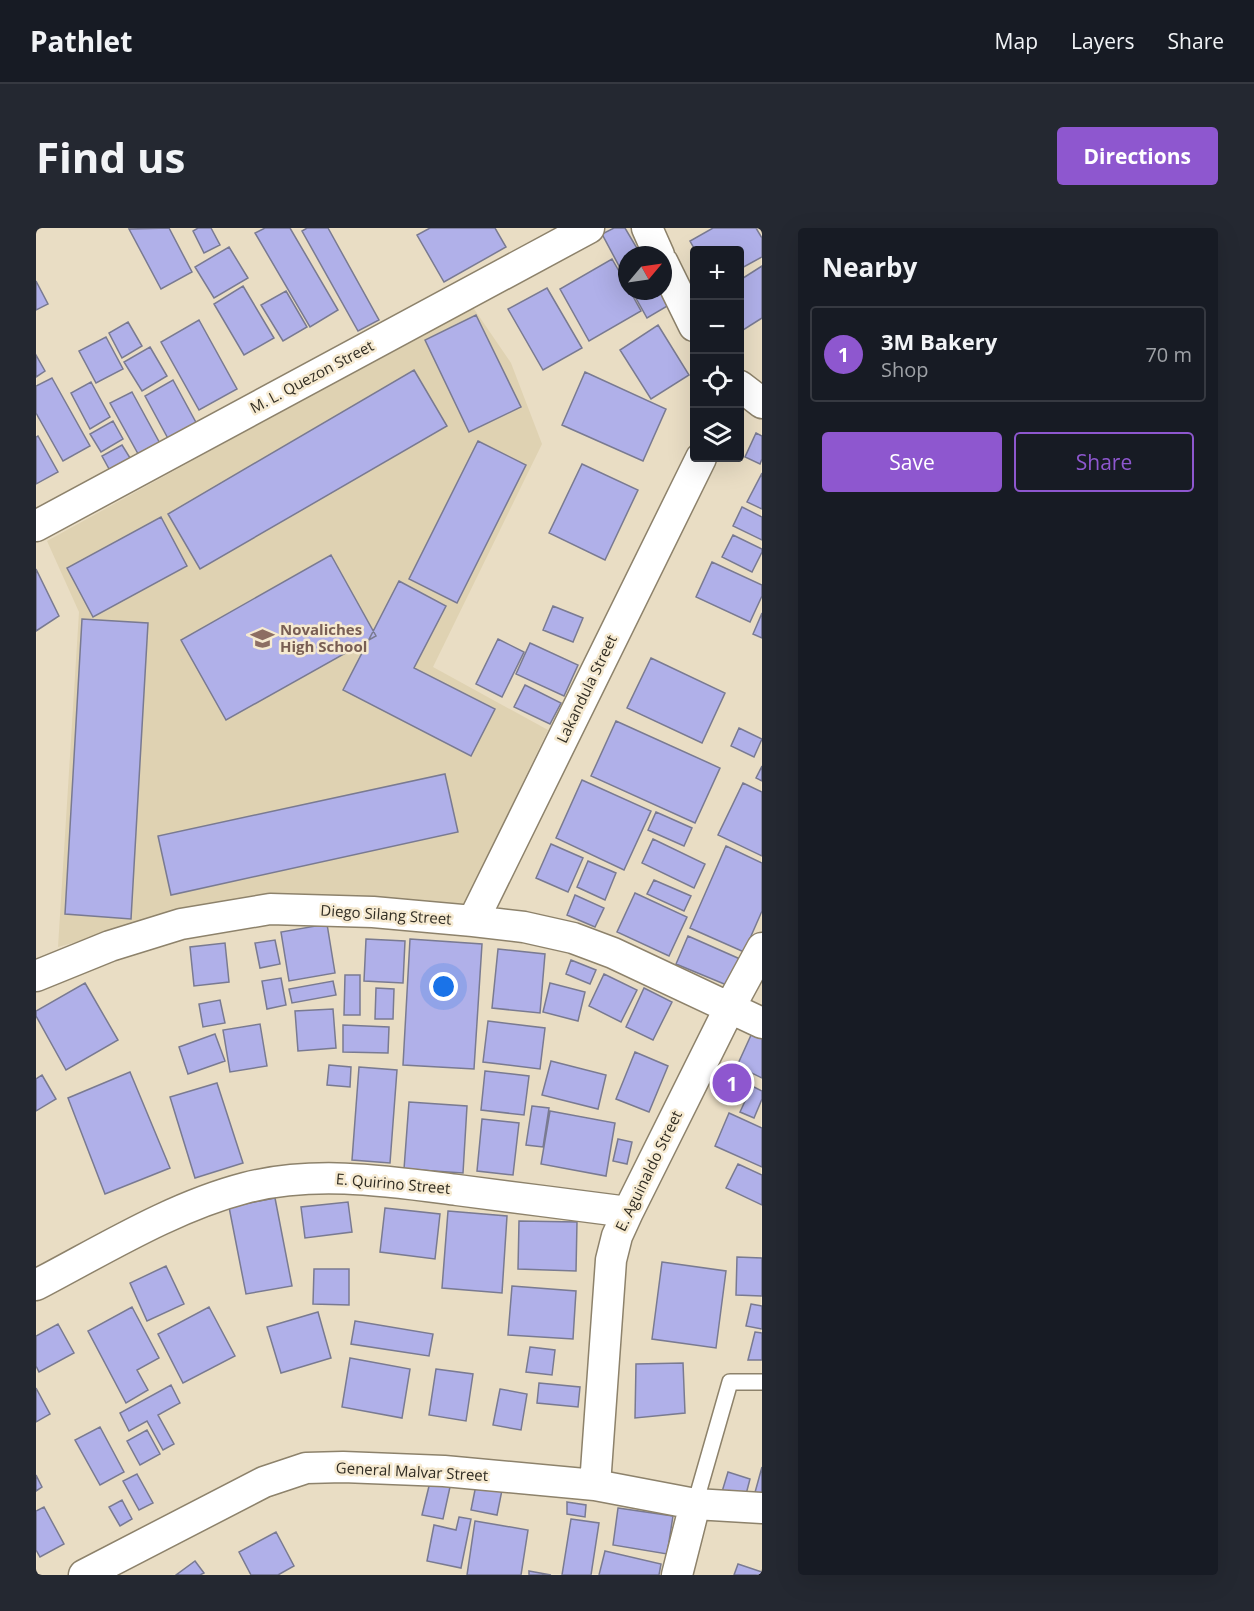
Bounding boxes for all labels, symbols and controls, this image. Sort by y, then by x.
text: Pathlet [30,22,132,60]
text: Map [995,27,1038,55]
text: Layers [1071,27,1135,55]
text: Share [1168,27,1224,55]
button: Directions [1057,127,1218,185]
text: Find us [36,128,185,185]
north arrow [618,246,672,300]
map controls [690,246,744,462]
button: + [690,246,744,300]
text: Nearby [822,249,917,285]
button: − [690,300,744,354]
text: 3M Bakery [881,326,997,356]
street label: M. L. Quezon Street [246,335,377,417]
text: 1 [838,341,849,368]
text: 70 m [1145,341,1192,368]
button: locate [690,354,744,408]
text: Shop [881,356,929,383]
button: layers [690,408,744,462]
button: Save [822,432,1002,492]
button: Share [1014,432,1194,492]
place label: Novaliches High School [280,619,367,656]
school or university icon: Novaliches High School [249,626,275,652]
street label: Lakandula Street [551,631,621,746]
street label: Diego Silang Street [320,899,452,929]
your location [429,972,458,1001]
pin: 1 [712,1060,752,1106]
street label: E. Aguinaldo Street [610,1107,686,1234]
street label: E. Quirino Street [335,1168,451,1198]
street label: General Malvar Street [335,1457,489,1485]

